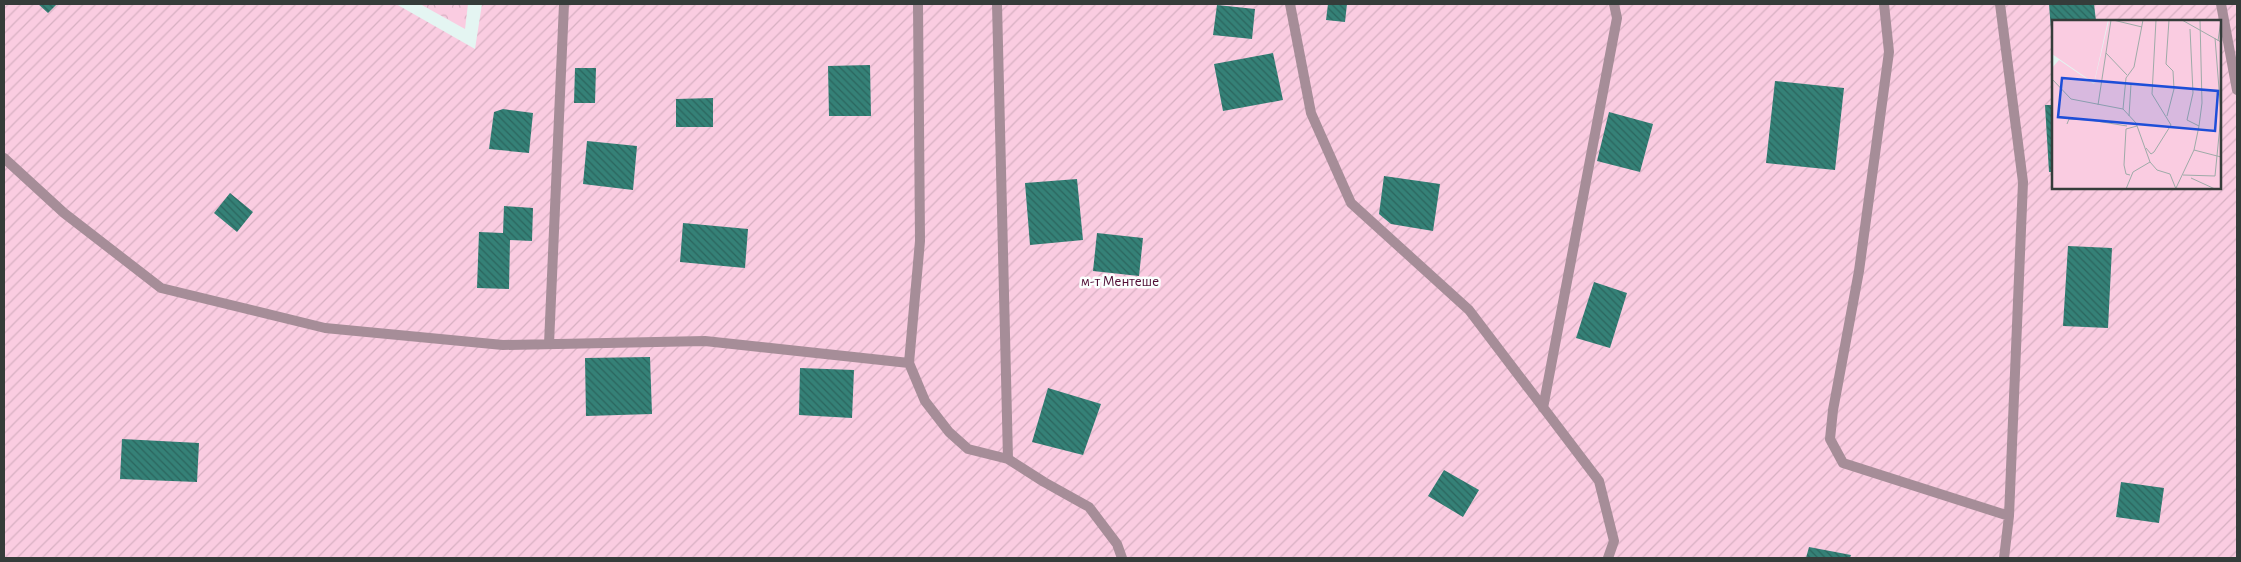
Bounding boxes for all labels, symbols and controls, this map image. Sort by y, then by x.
inset map [2052,20,2221,189]
park label: м-т Ментeше [1081,274,1159,289]

